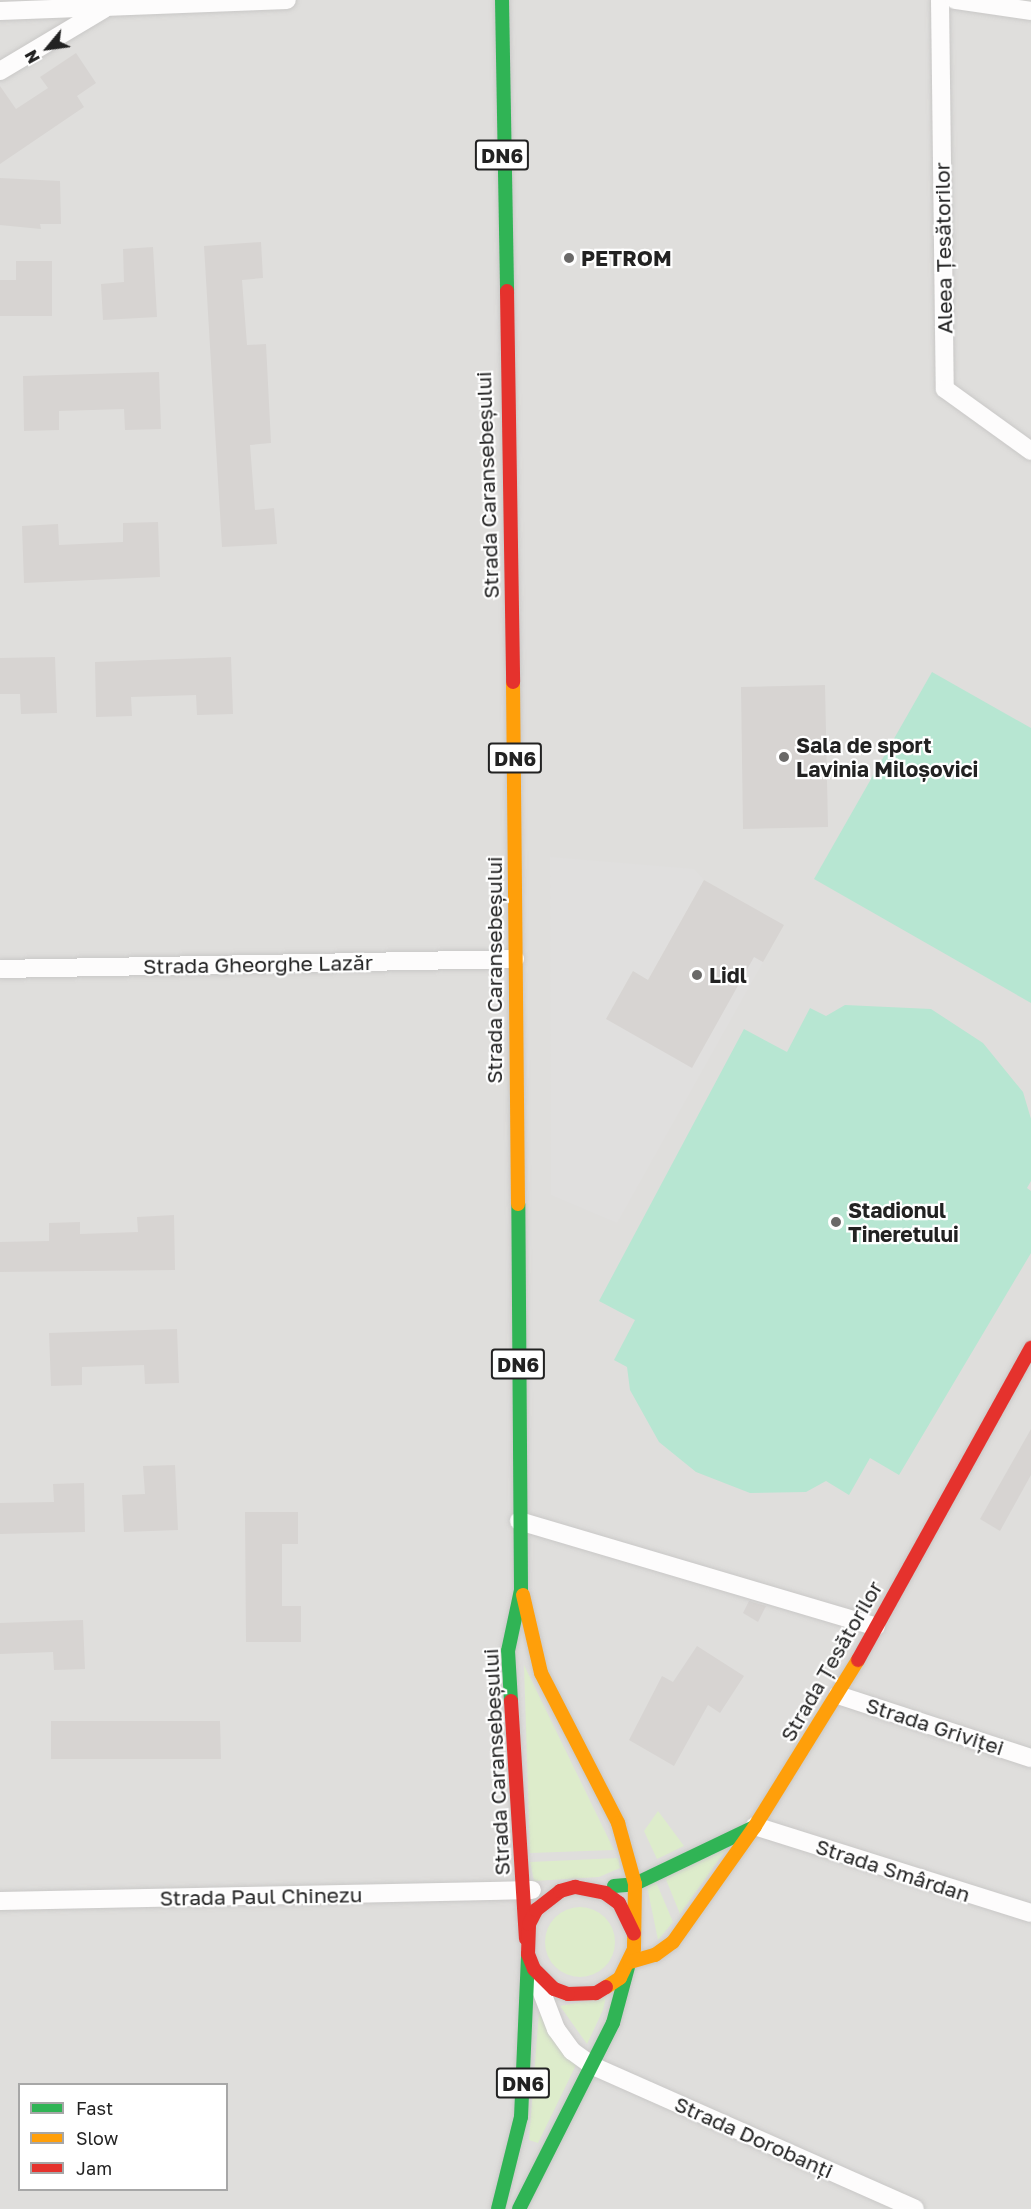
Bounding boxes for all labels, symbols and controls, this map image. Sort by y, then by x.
north arrow [18,18,78,78]
text: N [21,47,44,67]
road number: DN6 [474,138,530,172]
street label: Aleea Țesătorilor [929,162,957,334]
place label: PETROM [581,245,672,271]
marker: PETROM [562,251,576,265]
street label: Strada Caransebeșului [470,371,504,599]
place label: Sala de sport Lavinia Miloșovici [796,732,978,782]
road number: DN6 [486,741,544,775]
marker: Sala de sport Lavinia Miloșovici [777,750,791,764]
street label: Strada Caransebeșului [481,856,507,1084]
street label: Strada Gheorghe Lazăr [143,949,373,979]
place label: Lidl [709,962,747,988]
marker: Lidl [690,968,704,982]
place label: Stadionul Tineretului [848,1197,959,1247]
marker: Stadionul Tineretului [829,1215,843,1229]
road number: DN6 [490,1347,546,1381]
street label: Strada Țesătorilor [775,1576,887,1746]
street label: Strada Caransebeșului [477,1648,515,1876]
street label: Strada Griviței [863,1692,1007,1760]
street label: Strada Smârdan [813,1833,973,1907]
street label: Strada Paul Chinezu [159,1882,363,1910]
road number: DN6 [494,2066,552,2100]
legend [18,2083,228,2191]
street label: Strada Dorobanți [671,2091,837,2183]
text: Fast [76,2097,113,2119]
text: Slow [76,2127,118,2149]
text: Jam [76,2157,112,2179]

